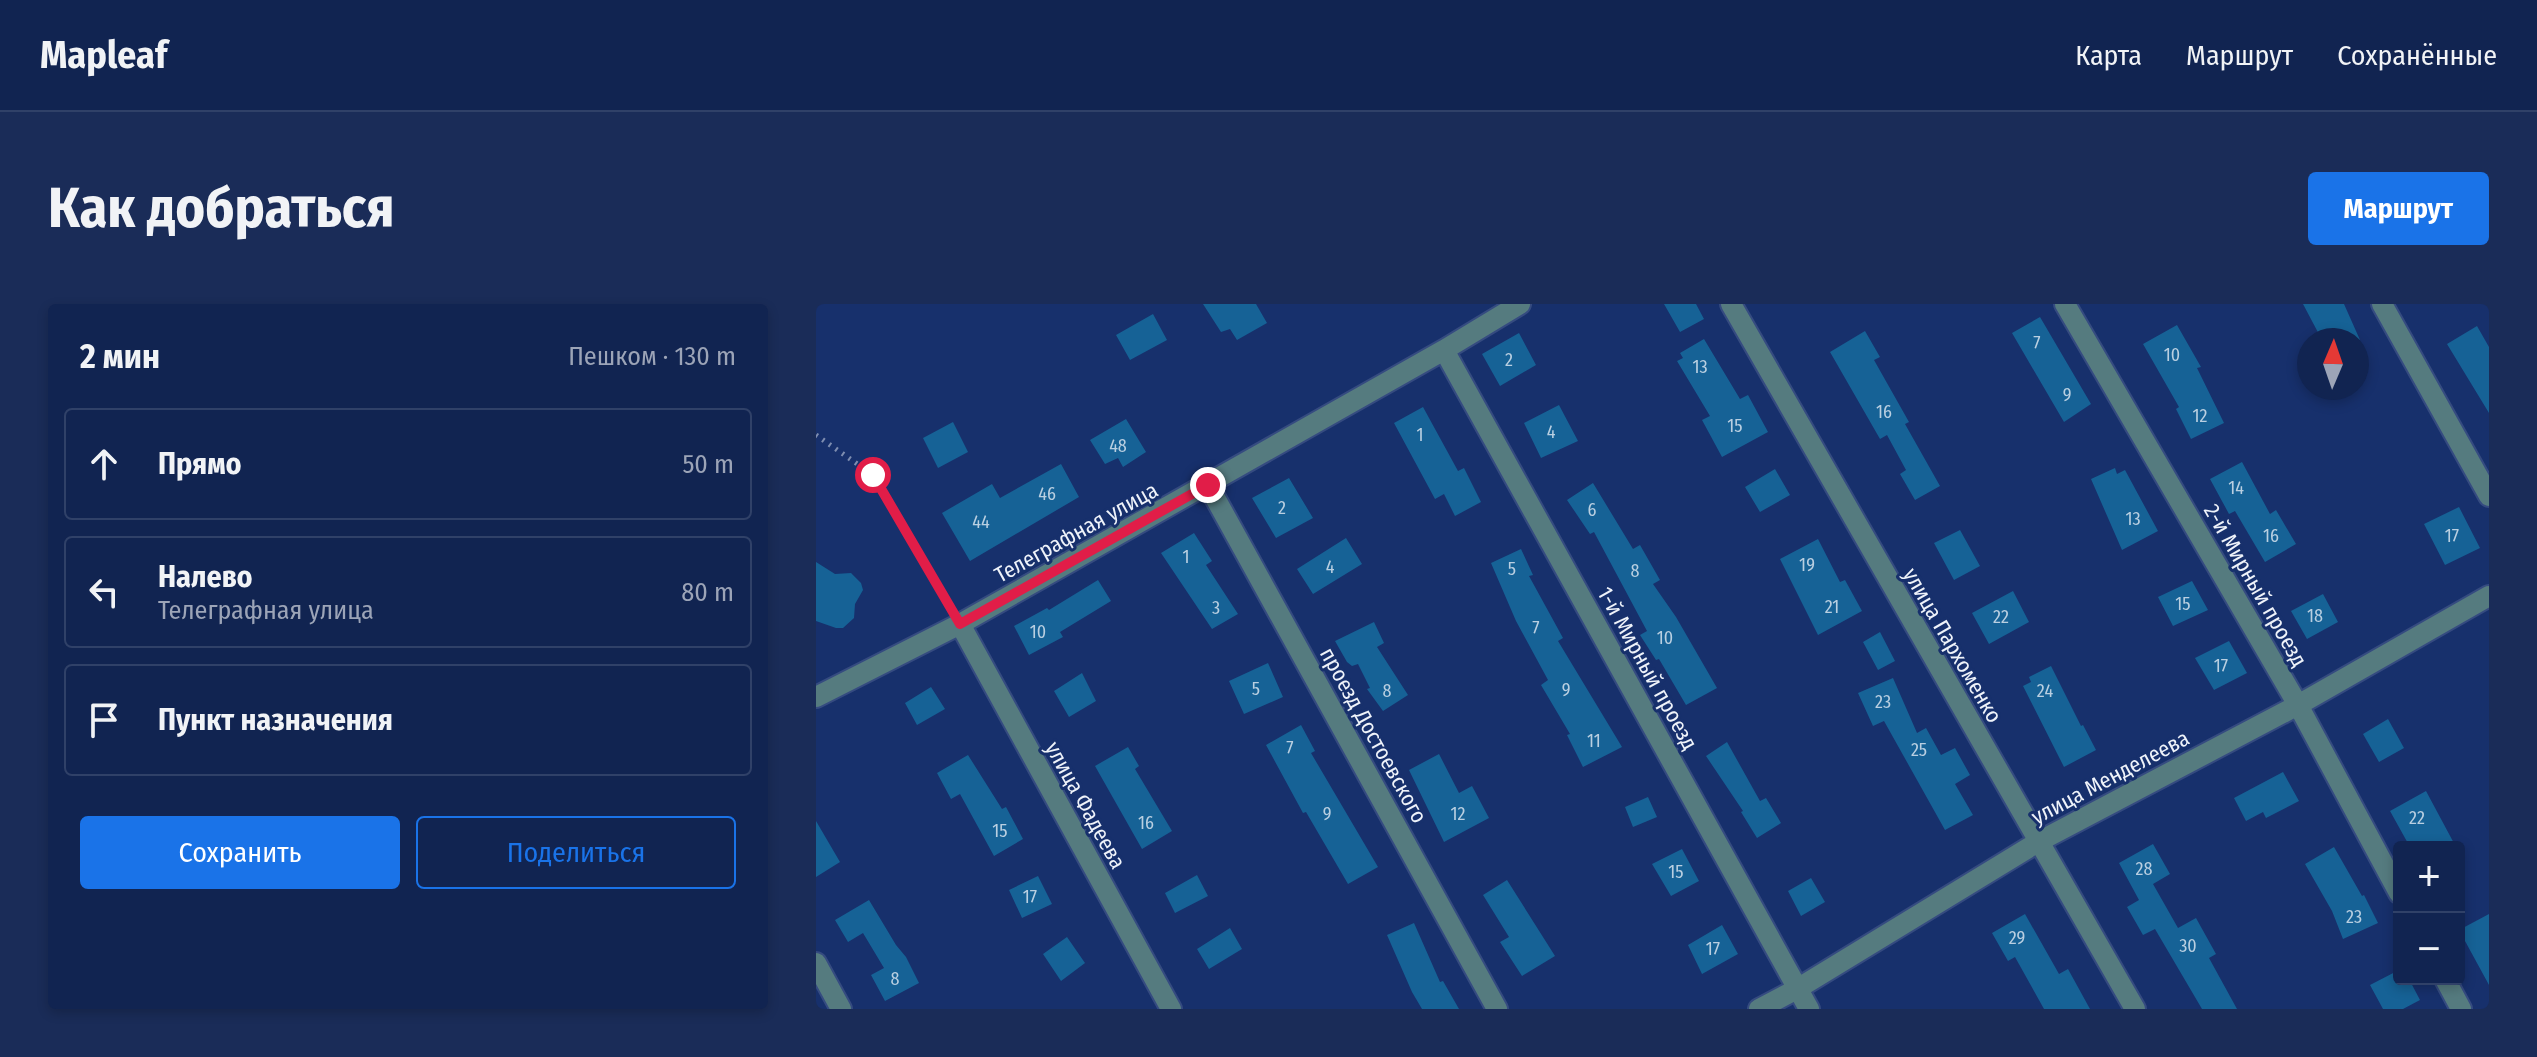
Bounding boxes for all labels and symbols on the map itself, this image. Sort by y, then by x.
north arrow [2297,328,2369,400]
house number: 7 [2033,332,2041,354]
house number: 10 [2164,344,2180,366]
house number: 2 [1505,349,1513,371]
house number: 13 [1692,356,1708,378]
house number: 9 [2063,384,2071,406]
house number: 16 [1876,401,1892,423]
house number: 12 [2193,405,2208,427]
house number: 15 [1727,415,1743,437]
house number: 4 [1547,421,1556,443]
house number: 1 [1416,424,1424,446]
house number: 48 [1109,435,1127,457]
route start [855,457,891,493]
route end [1190,467,1226,503]
street label: Телеграфная улица [990,476,1163,588]
house number: 14 [2228,477,2244,499]
house number: 46 [1038,483,1056,505]
house number: 2 [1278,497,1286,519]
house number: 6 [1588,499,1597,521]
street label: 2-й Мирный проезд [2198,499,2313,671]
house number: 13 [2125,508,2141,530]
house number: 44 [972,511,990,533]
house number: 16 [2263,525,2279,547]
house number: 17 [2445,525,2459,547]
house number: 1 [1182,546,1190,568]
house number: 19 [1799,554,1815,576]
house number: 4 [1326,556,1335,578]
house number: 5 [1508,558,1516,580]
house number: 8 [1631,560,1640,582]
street label: улица Пархоменко [1897,563,2008,728]
street label: 1-й Мирный проезд [1592,582,1704,754]
house number: 15 [2175,593,2191,615]
house number: 21 [1825,596,1839,618]
house number: 3 [1212,597,1220,619]
house number: 18 [2307,605,2323,627]
house number: 22 [1993,606,2009,628]
house number: 7 [1532,617,1540,639]
house number: 10 [1030,621,1046,643]
house number: 10 [1657,627,1673,649]
street label: проезд Достоевского [1314,643,1433,828]
house number: 17 [2214,655,2228,677]
house number: 5 [1252,678,1260,700]
house number: 9 [1562,679,1570,701]
house number: 8 [1383,680,1392,702]
house number: 24 [2037,680,2053,702]
house number: 23 [1875,691,1891,713]
street label: улица Менделеева [2027,724,2194,830]
house number: 11 [1587,730,1601,752]
street label: улица Фадеева [1039,737,1132,874]
house number: 7 [1286,737,1294,759]
house number: 25 [1911,739,1927,761]
house number: 9 [1323,803,1331,825]
house number: 12 [1451,803,1466,825]
house number: 22 [2409,807,2425,829]
house number: 16 [1138,812,1154,834]
house number: 15 [992,820,1008,842]
house number: 28 [2136,858,2152,880]
house number: 15 [1668,861,1684,883]
house number: 17 [1023,886,1037,908]
house number: 23 [2346,906,2362,928]
house number: 29 [2009,927,2025,949]
house number: 30 [2179,935,2197,957]
house number: 17 [1706,938,1720,960]
house number: 8 [891,968,900,990]

